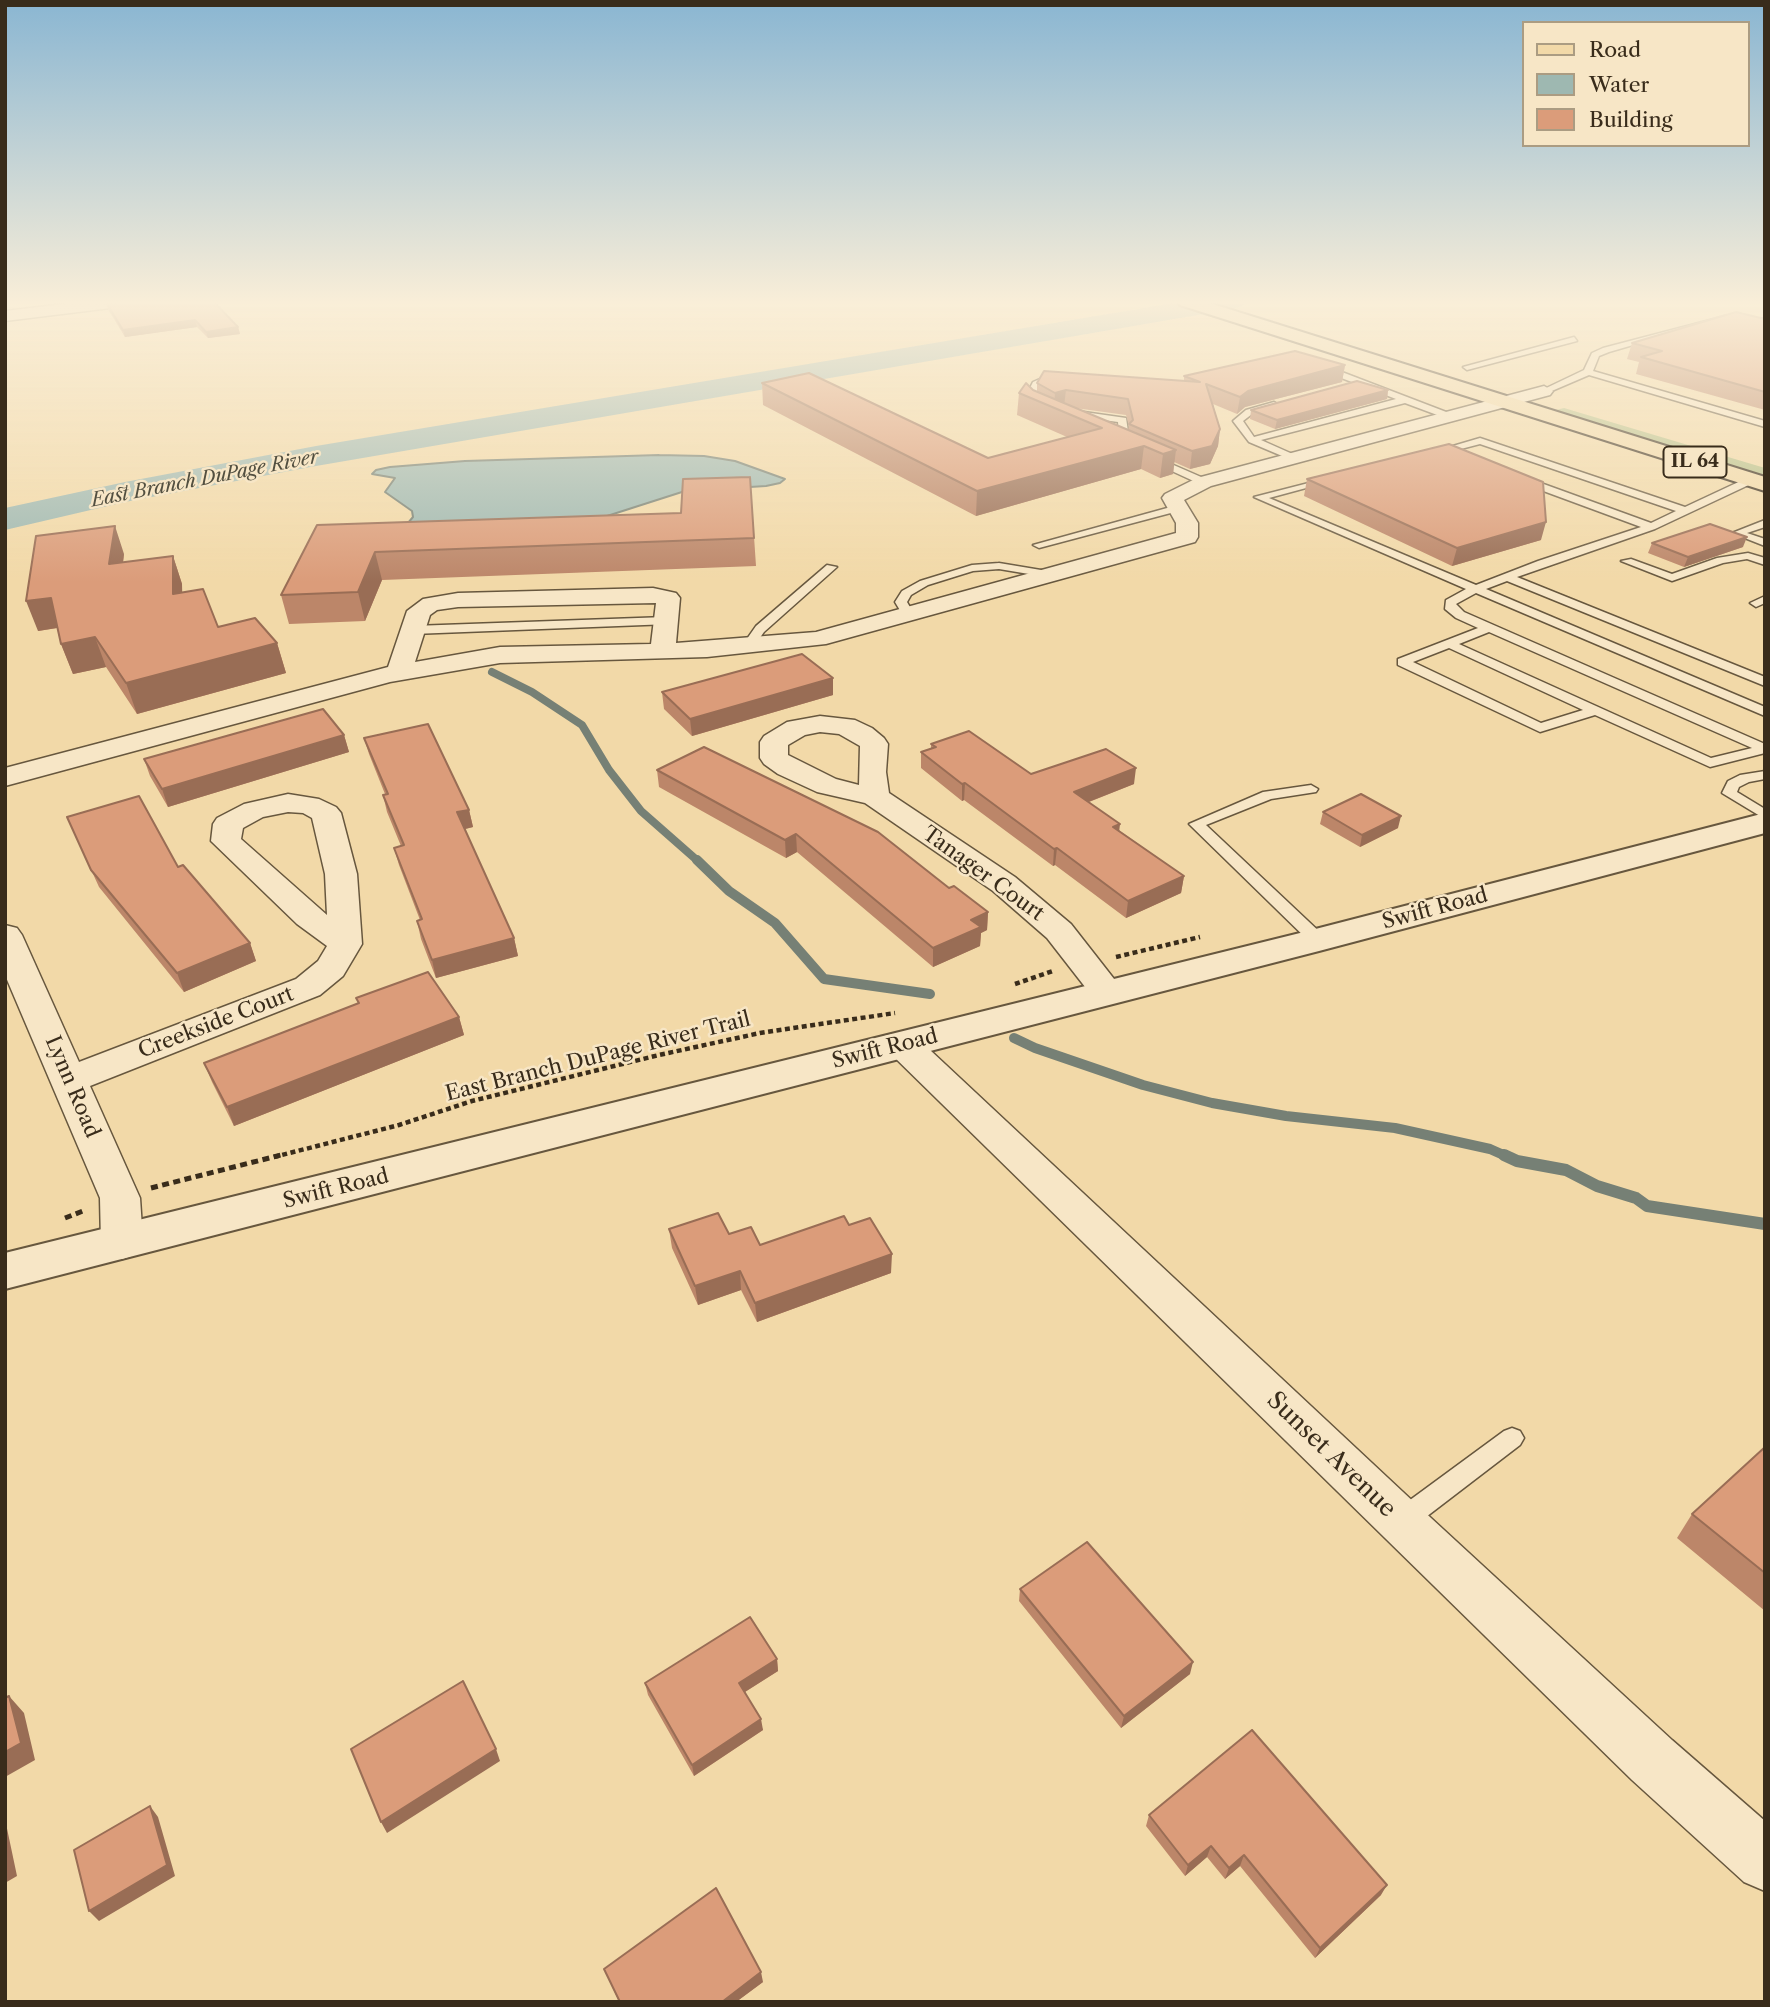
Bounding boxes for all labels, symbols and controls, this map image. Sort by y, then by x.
legend [1522,21,1749,147]
text: Road [1589,37,1641,62]
text: Water [1589,72,1649,97]
text: Building [1589,107,1673,132]
water label: East Branch DuPage River [89,446,321,512]
road number: IL 64 [1664,446,1726,477]
street label: Tanager Court [917,821,1049,927]
street label: Swift Road [1379,883,1491,935]
street label: Creekside Court [135,982,297,1064]
street label: East Branch DuPage River Trail [443,1007,753,1107]
street label: Swift Road [829,1024,941,1074]
street label: Lynn Road [39,1032,105,1142]
street label: Swift Road [280,1164,392,1214]
street label: Sunset Avenue [1260,1386,1402,1524]

